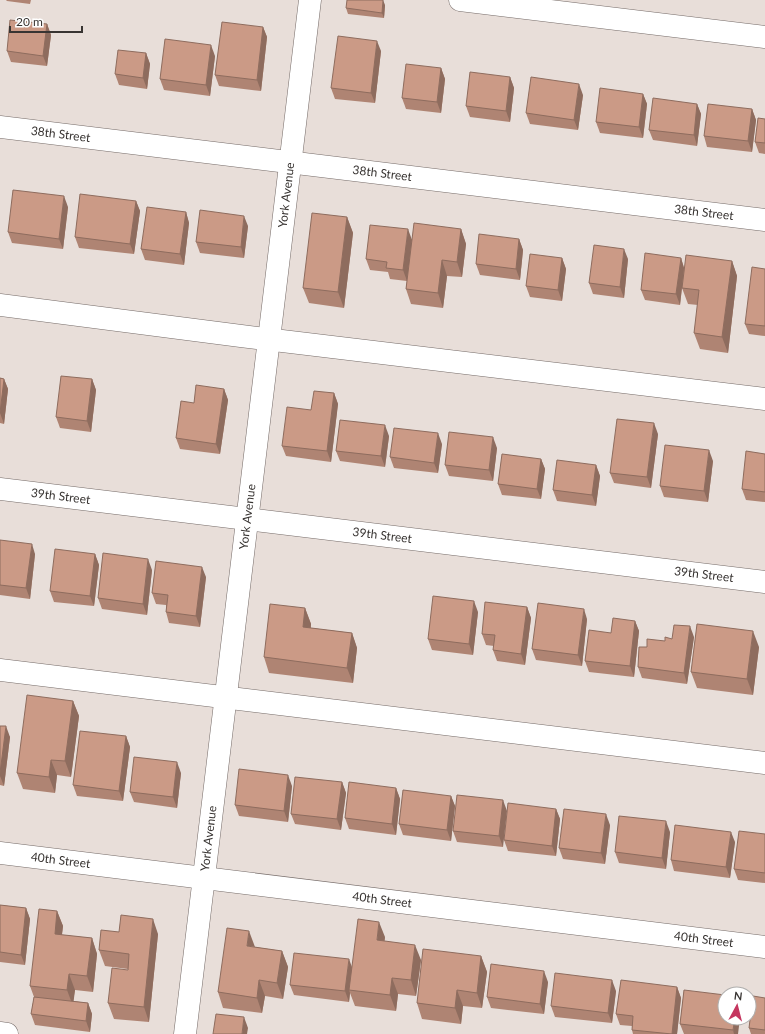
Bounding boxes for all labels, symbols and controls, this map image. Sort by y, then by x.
scale bar [10,8,82,34]
text: 20 m [16,14,43,29]
street label: 38th Street [30,123,92,145]
street label: York Avenue [275,161,297,229]
street label: 38th Street [352,162,413,184]
street label: 38th Street [673,201,735,223]
street label: York Avenue [236,483,258,550]
street label: 39th Street [30,485,92,507]
street label: 39th Street [352,524,413,546]
street label: 39th Street [673,563,735,585]
street label: York Avenue [197,805,220,872]
street label: 40th Street [30,849,92,871]
street label: 40th Street [352,888,413,911]
street label: 40th Street [673,928,735,950]
north arrow [717,986,757,1026]
text: N [733,989,743,1003]

